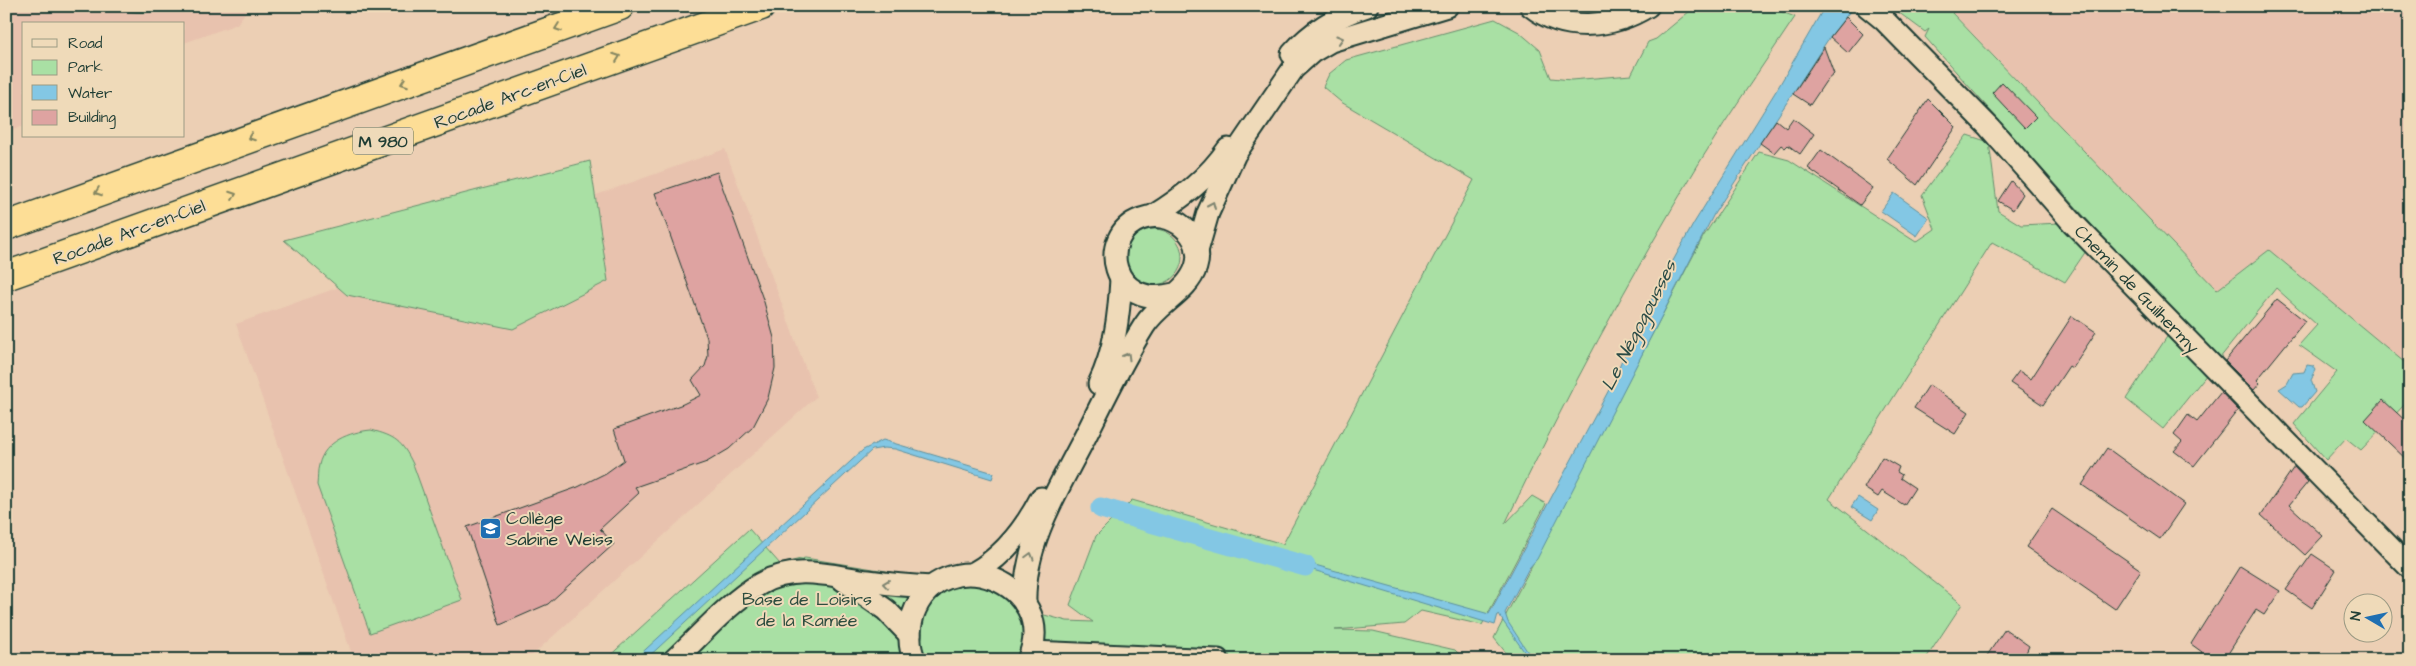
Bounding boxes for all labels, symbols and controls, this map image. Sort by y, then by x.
legend [22,22,185,138]
one-way arrow [554,22,562,32]
text: Road [68,33,103,54]
one-way arrow [1335,34,1343,44]
one-way arrow [612,53,621,63]
text: Park [68,57,103,78]
street label: Rocade Arc-en-Ciel [430,57,590,136]
one-way arrow [401,77,409,87]
text: Water [68,83,112,104]
text: Building [68,107,116,129]
road number: M 980 [353,128,413,154]
one-way arrow [247,131,256,141]
one-way arrow [95,186,103,196]
one-way arrow [229,190,237,200]
street label: Rocade Arc-en-Ciel [49,193,209,272]
one-way arrow [1206,201,1216,210]
street label: Chemin de Guilhermy [2068,219,2205,360]
water label: Le Négogousses [1595,255,1684,395]
one-way arrow [1121,353,1131,362]
place label: Collège Sabine Weiss [506,506,613,552]
school or university icon: Collège Sabine Weiss [478,516,502,540]
one-way arrow [1025,552,1035,560]
one-way arrow [882,579,890,590]
park label: Base de Loisirs de la Ramée [742,587,872,633]
north arrow [2344,594,2394,644]
text: N [2346,610,2367,622]

